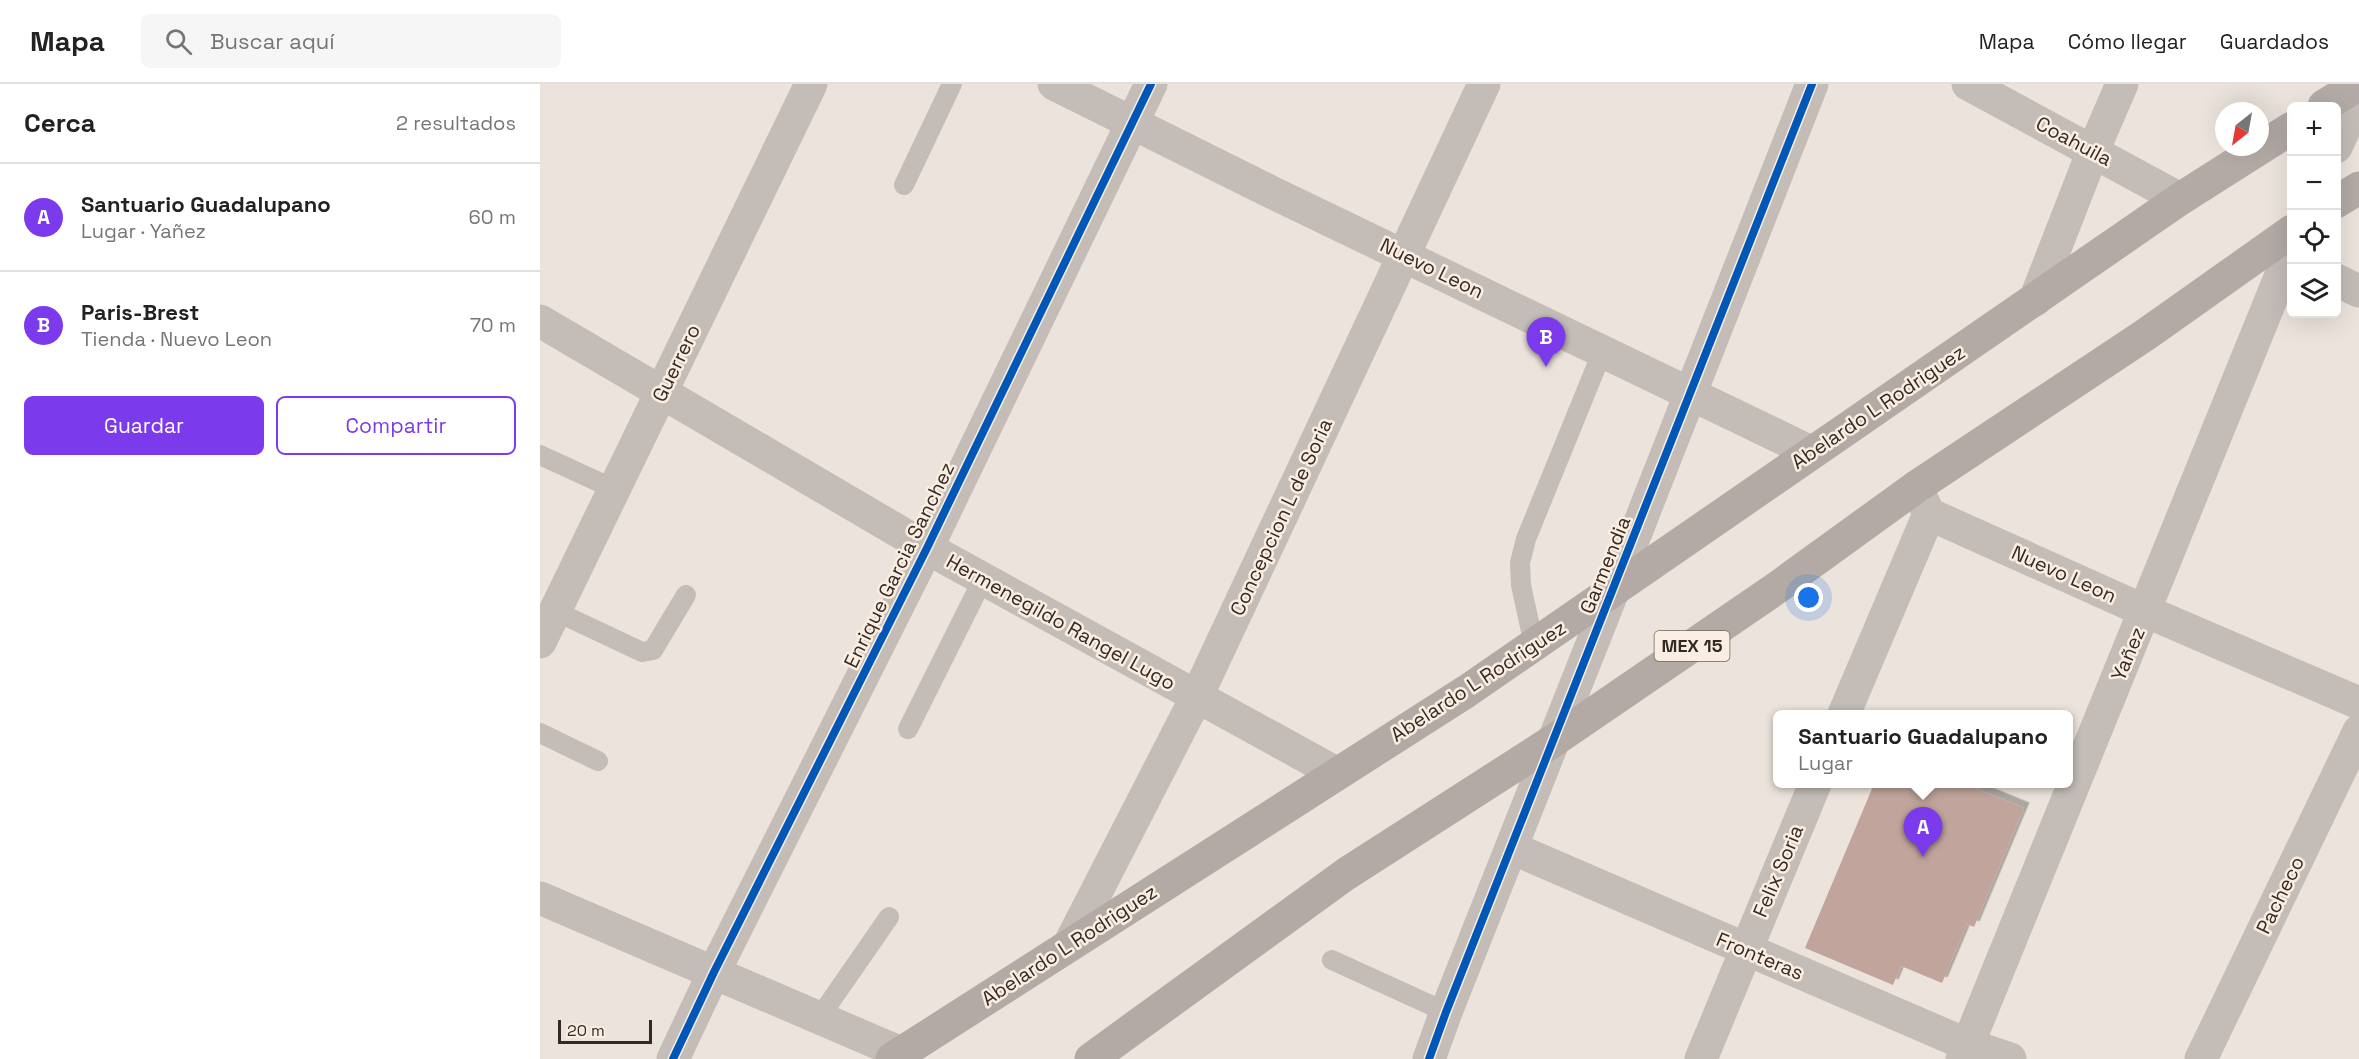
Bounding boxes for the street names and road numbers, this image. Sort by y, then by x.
street label: Coahuila [2032,110,2116,172]
street label: Nuevo Leon [1376,232,1488,304]
street label: Guerrero [646,320,706,406]
street label: Abelardo L Rodriguez [1786,339,1970,475]
street label: Concepcion L de Soria [1224,414,1338,620]
street label: Enrique Garcia Sanchez [838,458,960,672]
street label: Garmendia [1574,512,1636,618]
street label: Nuevo Leon [2007,539,2121,609]
street label: Hermenegildo Rangel Lugo [942,548,1180,696]
street label: Abelardo L Rodriguez [1385,615,1571,747]
street label: Yañez [2105,623,2151,685]
road number: MEX 15 [1654,631,1730,661]
street label: Felix Soria [1747,821,1809,921]
street label: Pacheco [2250,852,2310,938]
street label: Abelardo L Rodriguez [976,879,1162,1011]
street label: Fronteras [1712,926,1808,986]

